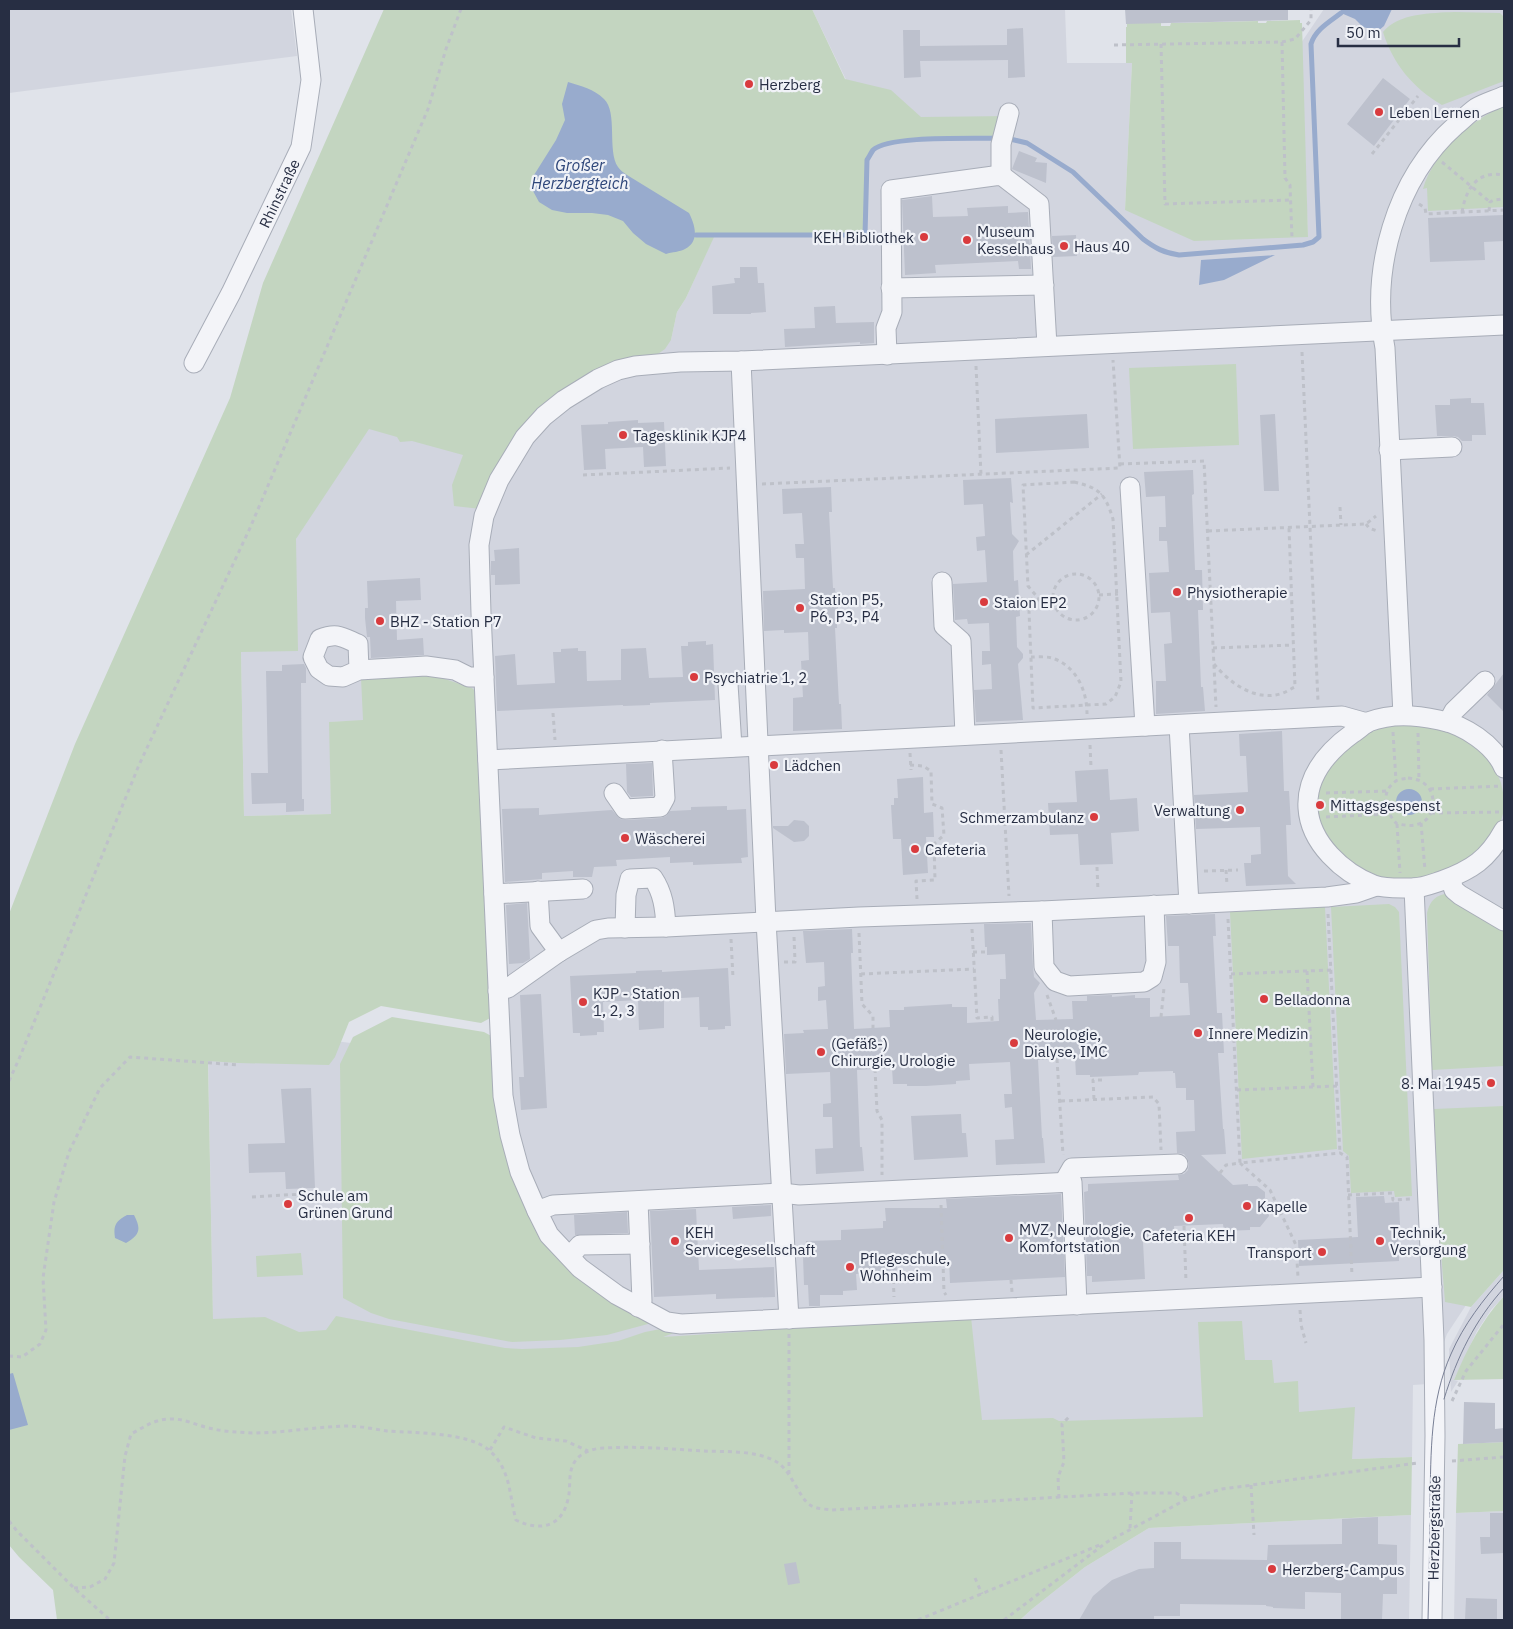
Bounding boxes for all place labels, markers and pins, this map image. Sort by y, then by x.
place label: Herzberg [759,75,820,94]
marker: Herzberg [743,78,755,90]
place label: Leben Lernen [1389,103,1480,122]
marker: Leben Lernen [1373,106,1385,118]
place label: Museum Kesselhaus [977,222,1054,258]
place label: KEH Bibliothek [813,228,914,247]
marker: KEH Bibliothek [918,231,930,243]
marker: Museum Kesselhaus [961,234,973,246]
place label: Haus 40 [1074,237,1130,256]
marker: Haus 40 [1058,240,1070,252]
place label: Tagesklinik KJP4 [633,426,746,445]
marker: Tagesklinik KJP4 [617,429,629,441]
place label: Physiotherapie [1187,583,1288,602]
marker: Physiotherapie [1171,586,1183,598]
place label: Station P5, P6, P3, P4 [810,590,884,626]
place label: Staion EP2 [994,593,1067,612]
marker: Staion EP2 [978,596,990,608]
marker: Station P5, P6, P3, P4 [794,602,806,614]
place label: BHZ - Station P7 [390,612,502,631]
marker: BHZ - Station P7 [374,615,386,627]
place label: Psychiatrie 1, 2 [704,668,807,687]
marker: Psychiatrie 1, 2 [688,671,700,683]
place label: Lädchen [784,756,841,775]
marker: Lädchen [768,759,780,771]
place label: Mittagsgespenst [1330,796,1441,815]
marker: Mittagsgespenst [1314,799,1326,811]
place label: Verwaltung [1154,801,1230,820]
marker: Verwaltung [1234,804,1246,816]
place label: Schmerzambulanz [960,808,1084,827]
marker: Schmerzambulanz [1088,811,1100,823]
place label: Wäscherei [635,829,705,848]
marker: Wäscherei [619,832,631,844]
place label: Cafeteria [925,840,986,859]
marker: Cafeteria [909,843,921,855]
place label: KJP - Station 1, 2, 3 [593,984,680,1020]
place label: Belladonna [1274,990,1350,1009]
marker: Belladonna [1258,993,1270,1005]
marker: KJP - Station 1, 2, 3 [577,996,589,1008]
place label: Innere Medizin [1208,1024,1309,1043]
place label: Neurologie, Dialyse, IMC [1024,1025,1108,1061]
marker: Innere Medizin [1192,1027,1204,1039]
place label: (Gefäß-) Chirurgie, Urologie [831,1034,955,1070]
marker: Neurologie, Dialyse, IMC [1008,1037,1020,1049]
marker: (Gefäß-) Chirurgie, Urologie [815,1046,827,1058]
place label: 8. Mai 1945 [1401,1074,1481,1093]
marker: 8. Mai 1945 [1485,1077,1497,1089]
place label: Schule am Grünen Grund [298,1186,393,1222]
place label: Kapelle [1257,1197,1308,1216]
marker: Schule am Grünen Grund [282,1198,294,1210]
marker: Kapelle [1241,1200,1253,1212]
marker: Cafeteria KEH [1183,1212,1195,1224]
place label: MVZ, Neurologie, Komfortstation [1019,1220,1134,1256]
place label: KEH Servicegesellschaft [685,1223,816,1259]
place label: Technik, Versorgung [1390,1223,1466,1259]
place label: Cafeteria KEH [1142,1226,1236,1245]
marker: MVZ, Neurologie, Komfortstation [1003,1232,1015,1244]
marker: KEH Servicegesellschaft [669,1235,681,1247]
marker: Technik, Versorgung [1374,1235,1386,1247]
place label: Transport [1247,1243,1312,1262]
marker: Transport [1316,1246,1328,1258]
place label: Pflegeschule, Wohnheim [860,1249,950,1285]
marker: Pflegeschule, Wohnheim [844,1261,856,1273]
place label: Herzberg-Campus [1282,1560,1404,1579]
marker: Herzberg-Campus [1266,1563,1278,1575]

